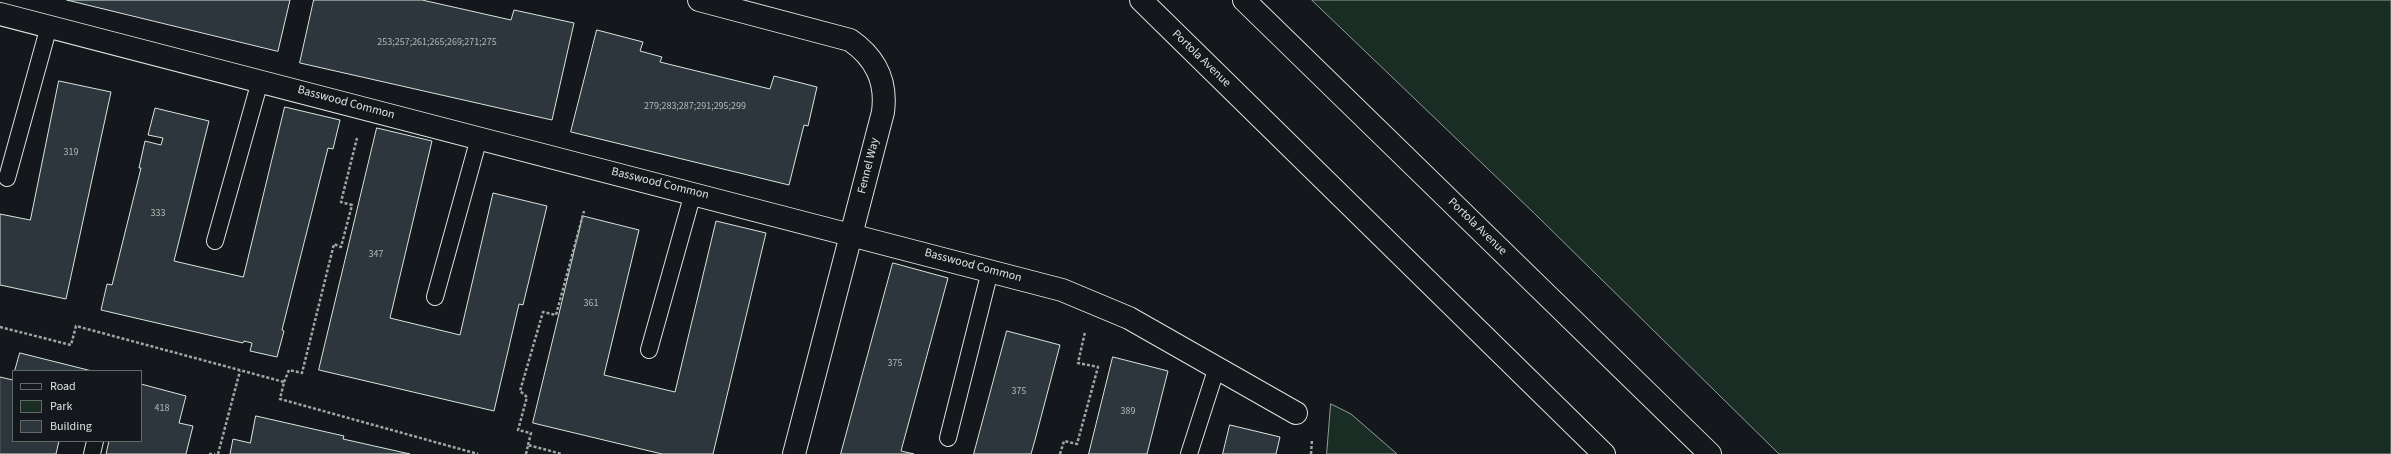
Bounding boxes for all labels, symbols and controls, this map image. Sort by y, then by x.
street label: Portola Avenue [1169,27,1233,91]
house number: 253;257;261;265;269;271;275 [377,37,497,49]
street label: Basswood Common [296,83,396,123]
house number: 279;283;287;291;295;299 [644,101,746,113]
street label: Fennel Way [855,137,883,195]
house number: 319 [64,147,78,159]
street label: Basswood Common [610,165,710,203]
street label: Portola Avenue [1445,195,1509,259]
house number: 333 [151,208,165,220]
street label: Basswood Common [923,246,1023,286]
house number: 347 [369,249,383,261]
house number: 361 [584,298,598,310]
house number: 375 [888,358,902,370]
legend [12,370,142,442]
text: Road [50,378,76,395]
house number: 375 [1012,386,1026,398]
text: Park [50,398,72,415]
house number: 418 [155,403,169,415]
house number: 389 [1121,406,1135,418]
text: Building [50,418,92,435]

